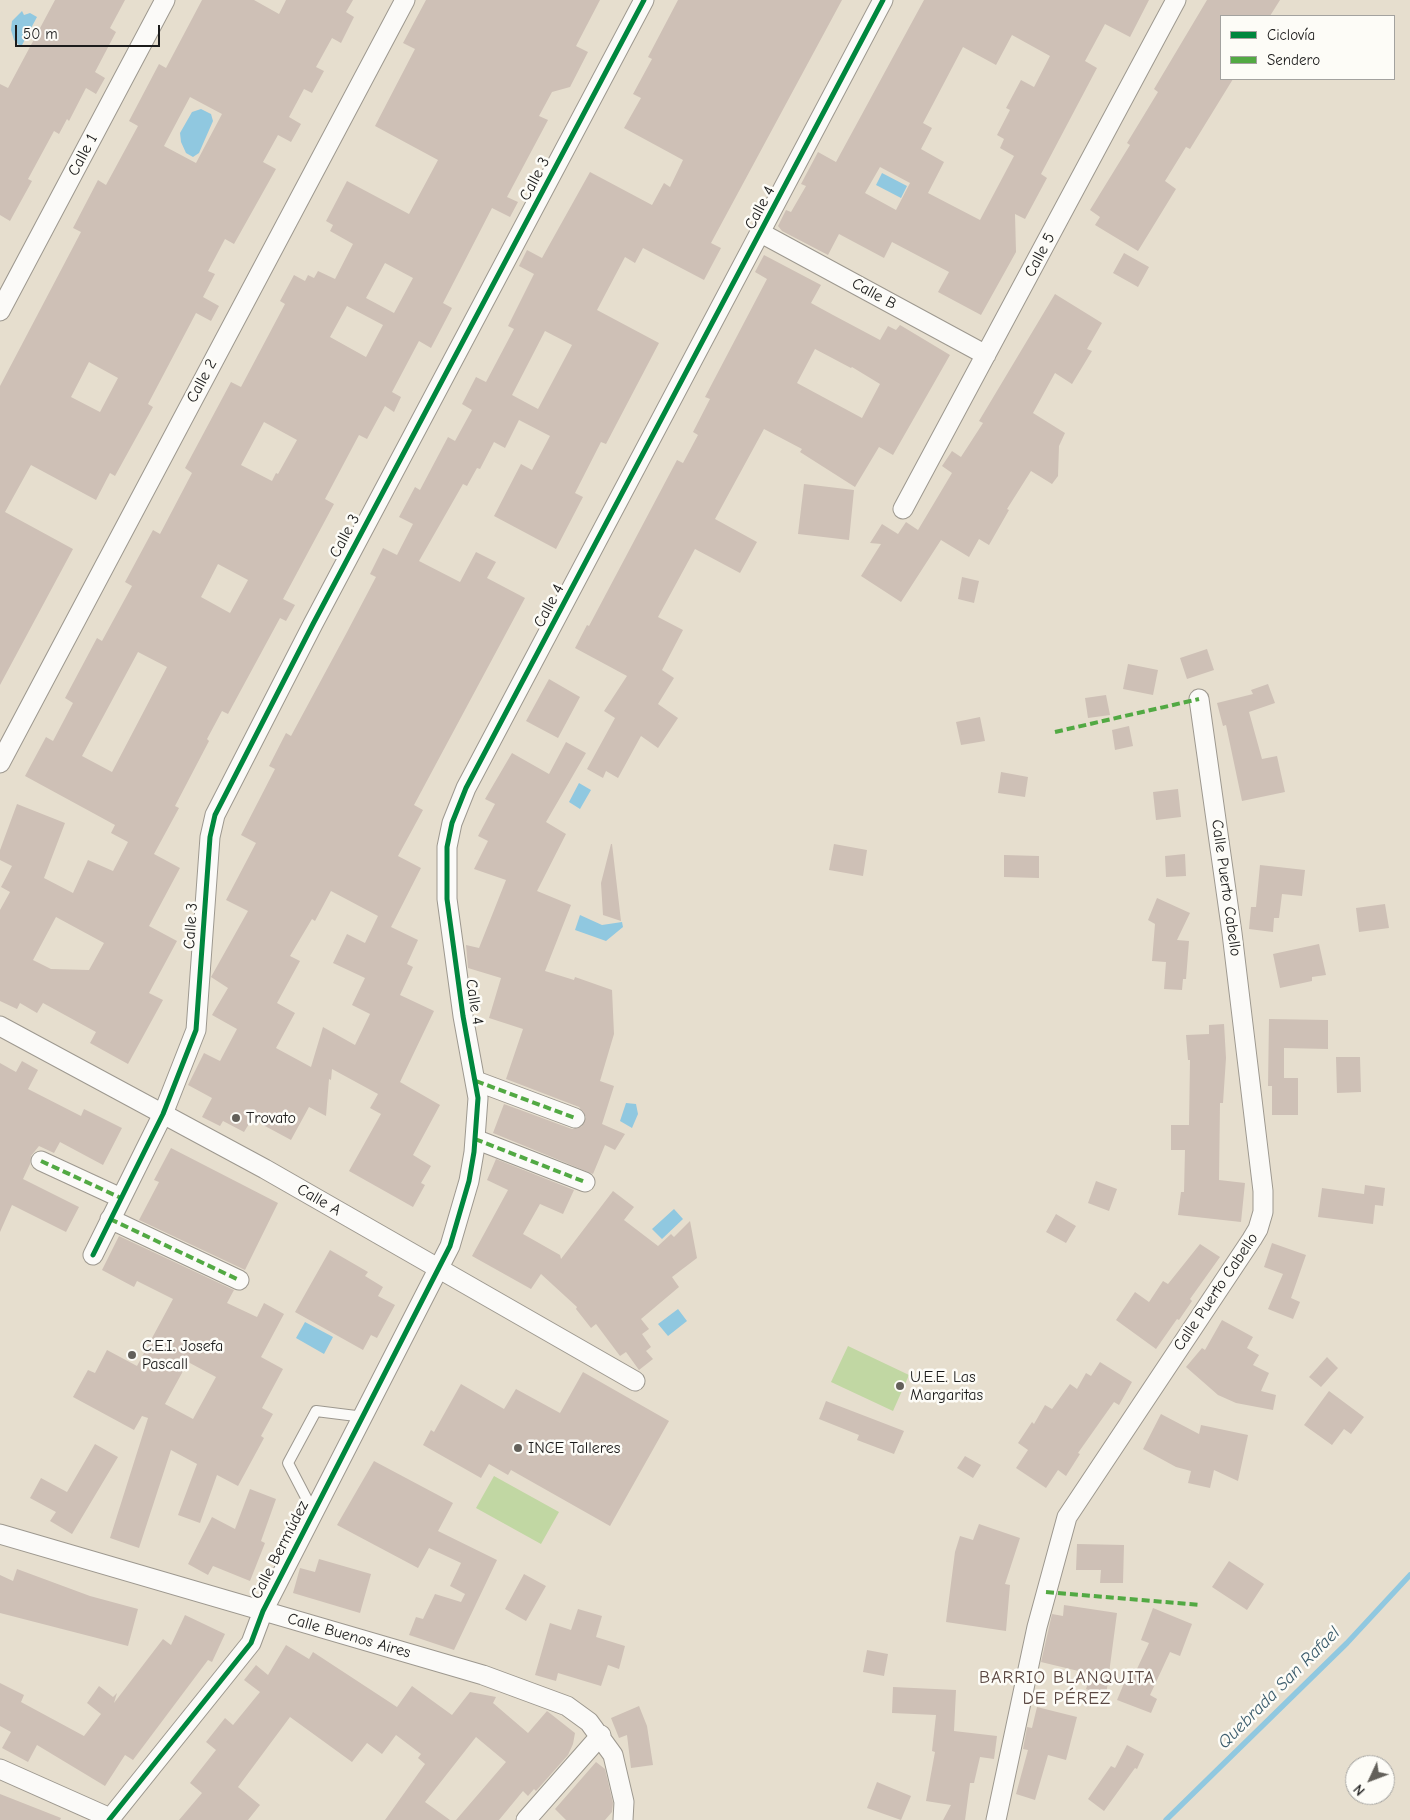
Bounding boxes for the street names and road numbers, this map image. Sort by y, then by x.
street label: Calle 1 [64,131,102,179]
street label: Calle 3 [516,154,554,204]
street label: Calle 4 [741,183,779,233]
street label: Calle 5 [1020,230,1060,280]
street label: Calle B [848,274,900,314]
street label: Calle 2 [183,356,221,406]
street label: Calle 3 [326,511,364,561]
street label: Calle 4 [530,581,568,631]
street label: Calle Puerto Cabello [1207,818,1245,958]
street label: Calle 3 [180,902,202,950]
street label: Calle 4 [461,978,487,1026]
street label: Calle A [294,1180,344,1220]
street label: Calle Puerto Cabello [1169,1229,1263,1355]
street label: Calle Bermúdez [247,1498,313,1602]
street label: Calle Buenos Aires [285,1609,413,1663]

